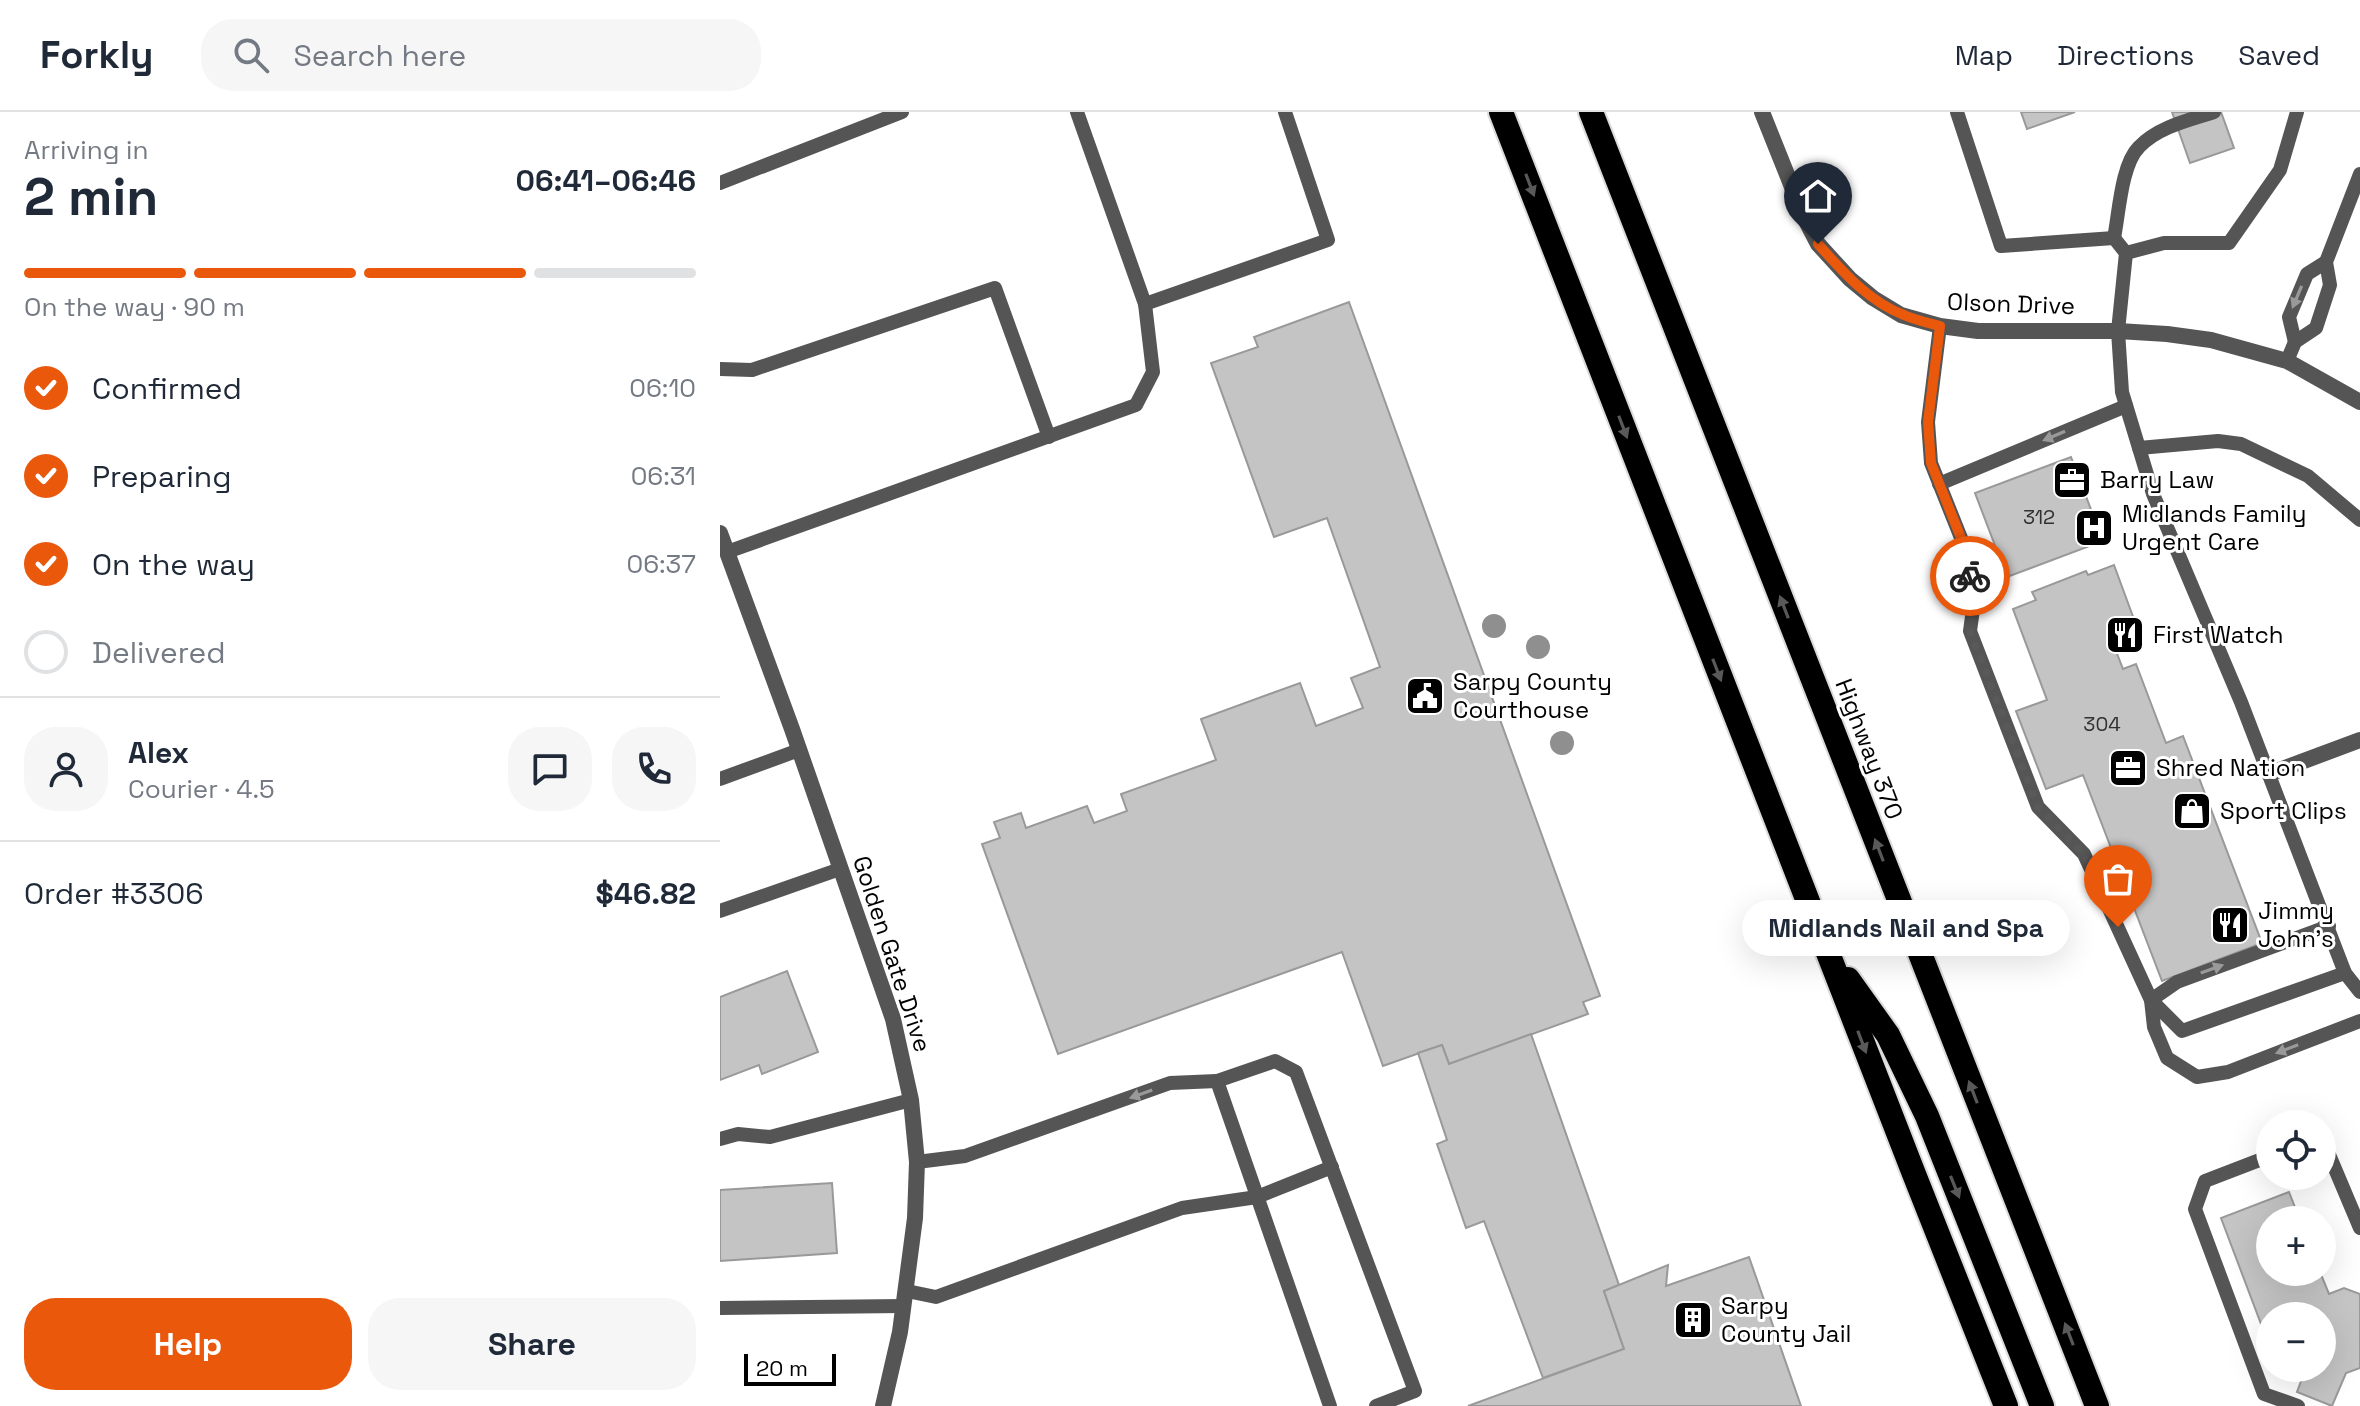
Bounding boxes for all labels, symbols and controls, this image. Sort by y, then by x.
search box [201,19,761,91]
text: Forkly [40,31,153,79]
icon: search [229,33,273,77]
text: Search here [293,36,466,75]
text: Map [1955,37,2013,73]
text: Directions [2057,37,2194,73]
text: Saved [2238,37,2320,73]
text: Arriving in [24,133,148,167]
text: 06:41–06:46 [516,161,696,200]
pin [1784,162,1852,244]
text: 2 min [24,164,158,230]
one-way arrow [1524,173,1537,197]
icon: home [1796,174,1840,218]
one-way arrow [2291,285,2304,309]
street label: Olson Drive [1947,286,2075,321]
text: On the way · 90 m [24,290,245,324]
icon: check [24,366,68,410]
text: Confirmed [92,369,242,408]
text: 06:10 [629,371,696,405]
one-way arrow [1617,415,1630,439]
one-way arrow [2042,430,2066,443]
icon: check [24,454,68,498]
text: Preparing [92,457,231,496]
text: 06:31 [631,459,696,493]
office icon: Barry Law [2051,459,2093,501]
place label: Barry Law [2100,464,2215,495]
place label: Midlands Family Urgent Care [2122,498,2306,557]
house number: 312 [2023,504,2055,530]
hospital icon: Midlands Family Urgent Care [2073,507,2115,549]
courier [1930,536,2010,616]
icon: check [24,542,68,586]
text: On the way [92,545,255,584]
text: 06:37 [626,547,696,581]
icon: bike [1948,554,1992,598]
one-way arrow [1777,595,1790,619]
restaurant icon: First Watch [2104,614,2146,656]
place label: First Watch [2153,619,2284,650]
text: Delivered [92,633,226,672]
one-way arrow [1711,658,1724,682]
place label: Sarpy County Courthouse [1453,666,1612,725]
street label: Highway 370 [1828,674,1910,824]
public building icon: Sarpy County Courthouse [1404,675,1446,717]
house number: 304 [2083,711,2121,737]
button: person [24,727,108,811]
button: chat [508,727,592,811]
button: phone [612,727,696,811]
text: Alex [128,733,189,772]
office icon: Shred Nation [2107,747,2149,789]
place label: Shred Nation [2156,752,2305,783]
text: Courier · 4.5 [128,772,275,806]
shop icon: Sport Clips [2171,790,2213,832]
place label: Sport Clips [2220,795,2347,826]
one-way arrow [1872,837,1885,861]
pin [2084,845,2152,927]
street label: Golden Gate Drive [846,852,939,1056]
icon: bag [2096,857,2140,901]
text: Order #3306 [24,874,204,913]
text: $46.82 [596,874,696,913]
place label: Jimmy John's [2258,895,2334,954]
callout: Midlands Nail and Spa [1742,899,2070,955]
restaurant icon: Jimmy John's [2209,904,2251,946]
text: Midlands Nail and Spa [1768,911,2044,945]
one-way arrow [2200,962,2224,975]
one-way arrow [1856,1030,1869,1054]
one-way arrow [2275,1043,2299,1056]
one-way arrow [1967,1080,1980,1104]
one-way arrow [1129,1088,1153,1100]
map controls [2256,1110,2336,1382]
button: locate [2256,1110,2336,1190]
one-way arrow [1949,1175,1962,1199]
button: + [2256,1206,2336,1286]
place label: Sarpy County Jail [1721,1290,1851,1349]
button: Help [24,1298,352,1390]
button: Share [368,1298,696,1390]
building icon: Sarpy County Jail [1672,1299,1714,1341]
button: − [2256,1302,2336,1382]
one-way arrow [2062,1322,2075,1346]
scale bar [744,1350,836,1386]
text: 20 m [756,1354,808,1382]

